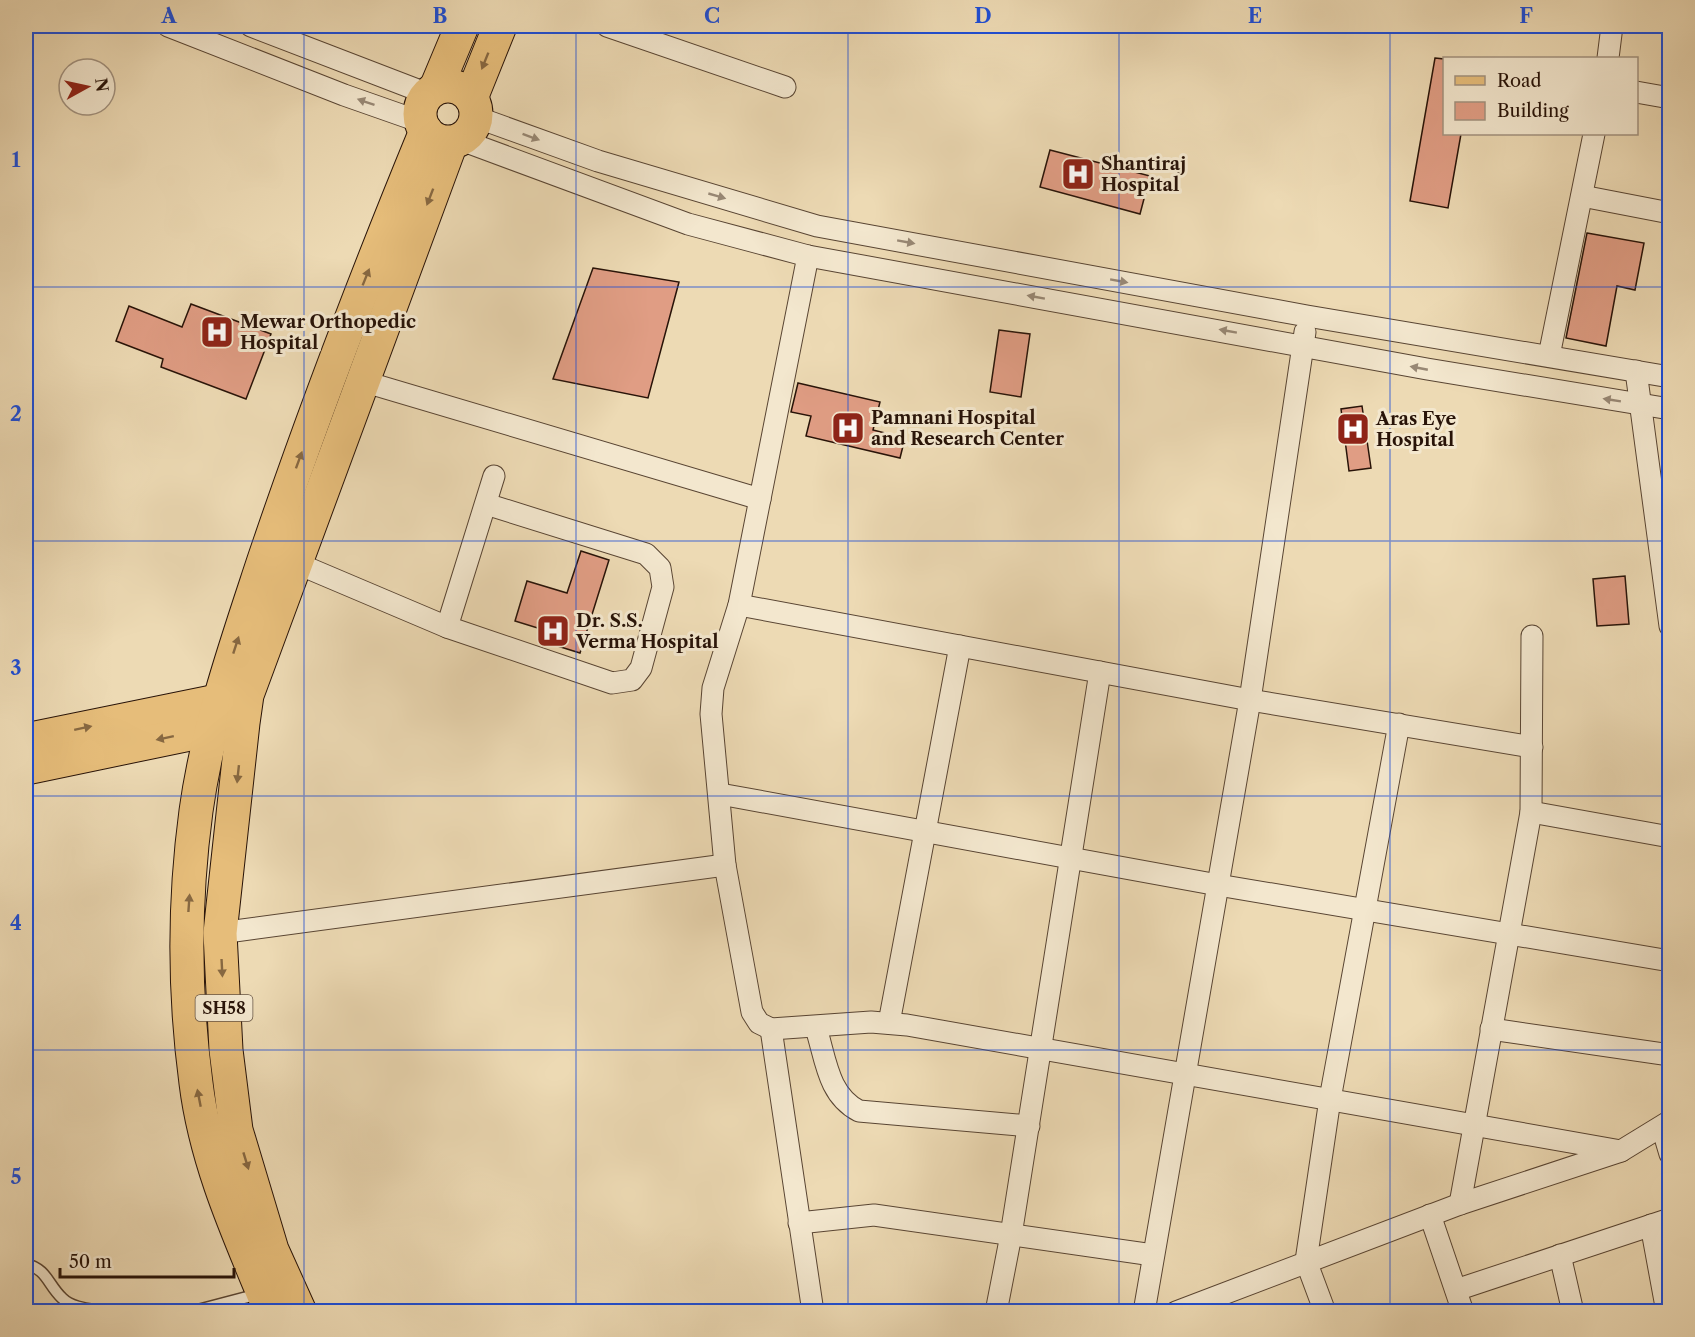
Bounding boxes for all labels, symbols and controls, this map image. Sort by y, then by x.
text: A [160,4,177,28]
text: B [433,4,448,28]
text: C [704,4,720,28]
text: D [974,4,992,28]
text: E [1248,4,1262,28]
text: F [1519,4,1533,28]
one-way arrow [480,53,490,71]
north arrow [57,57,117,117]
legend [1443,57,1638,135]
text: Road [1497,70,1542,92]
text: N [91,77,113,93]
one-way arrow [357,97,375,107]
text: Building [1497,100,1569,122]
one-way arrow [523,132,541,142]
text: 1 [12,148,21,172]
place label: Shantiraj Hospital [1101,153,1186,196]
hospital icon: Shantiraj Hospital [1060,156,1096,192]
one-way arrow [425,189,435,207]
one-way arrow [708,192,726,201]
one-way arrow [897,238,916,247]
one-way arrow [362,268,371,286]
one-way arrow [1109,277,1128,286]
one-way arrow [1026,292,1045,301]
place label: Mewar Orthopedic Hospital [240,311,416,354]
hospital icon: Mewar Orthopedic Hospital [199,314,235,350]
one-way arrow [1218,327,1237,336]
one-way arrow [1410,363,1429,372]
one-way arrow [1602,395,1621,404]
text: 2 [10,402,22,426]
place label: Pamnani Hospital and Research Center [871,407,1064,450]
place label: Aras Eye Hospital [1375,408,1457,451]
hospital icon: Pamnani Hospital and Research Center [830,410,866,446]
hospital icon: Aras Eye Hospital [1335,411,1371,447]
one-way arrow [294,451,304,469]
place label: Dr. S.S. Verma Hospital [575,610,719,653]
hospital icon: Dr. S.S. Verma Hospital [535,613,571,649]
one-way arrow [232,636,241,654]
text: 3 [10,656,22,680]
one-way arrow [74,723,93,732]
one-way arrow [156,734,175,743]
one-way arrow [233,764,243,783]
one-way arrow [185,894,194,913]
text: 4 [10,911,22,935]
one-way arrow [218,958,227,977]
road number: SH58 [196,995,252,1021]
one-way arrow [193,1088,203,1107]
one-way arrow [242,1152,251,1170]
text: 5 [10,1165,22,1189]
scale bar [60,1241,234,1279]
text: 50 m [69,1251,112,1273]

